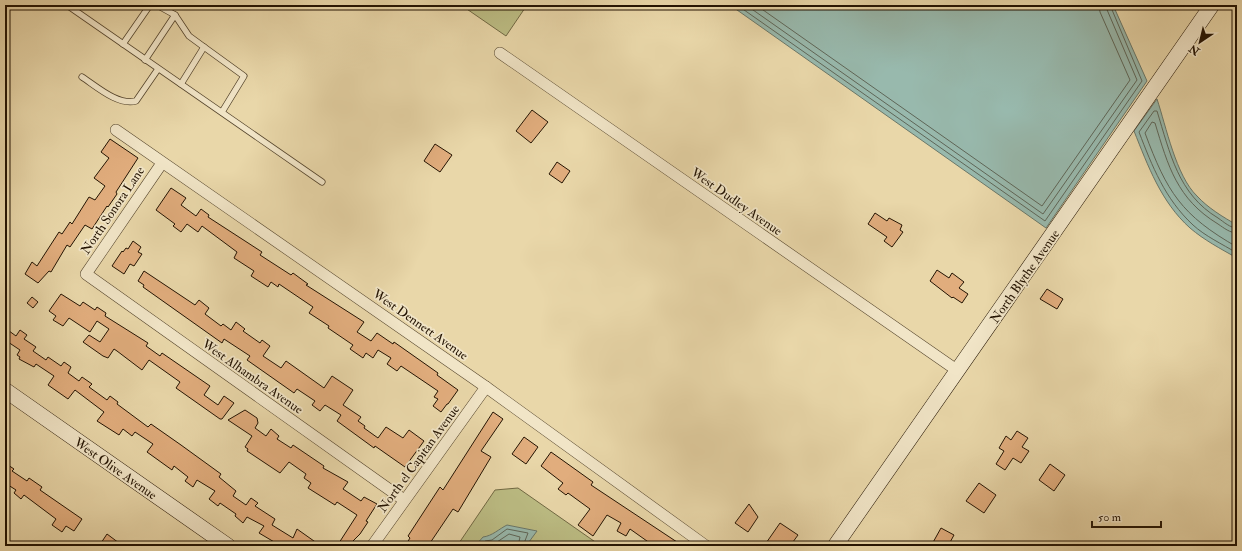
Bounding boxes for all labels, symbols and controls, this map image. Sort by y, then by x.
north arrow [1180,22,1220,62]
text: N [1186,41,1203,59]
street label: North Sonora Lane [78,163,148,258]
street label: West Dudley Avenue [686,164,785,240]
street label: North Blythe Avenue [987,226,1064,327]
street label: West Dennett Avenue [369,285,472,364]
street label: West Alhambra Avenue [198,335,306,418]
street label: North el Capitan Avenue [374,401,464,516]
street label: West Olive Avenue [70,434,160,504]
scale bar [1092,503,1161,529]
text: 50 m [1098,510,1122,525]

